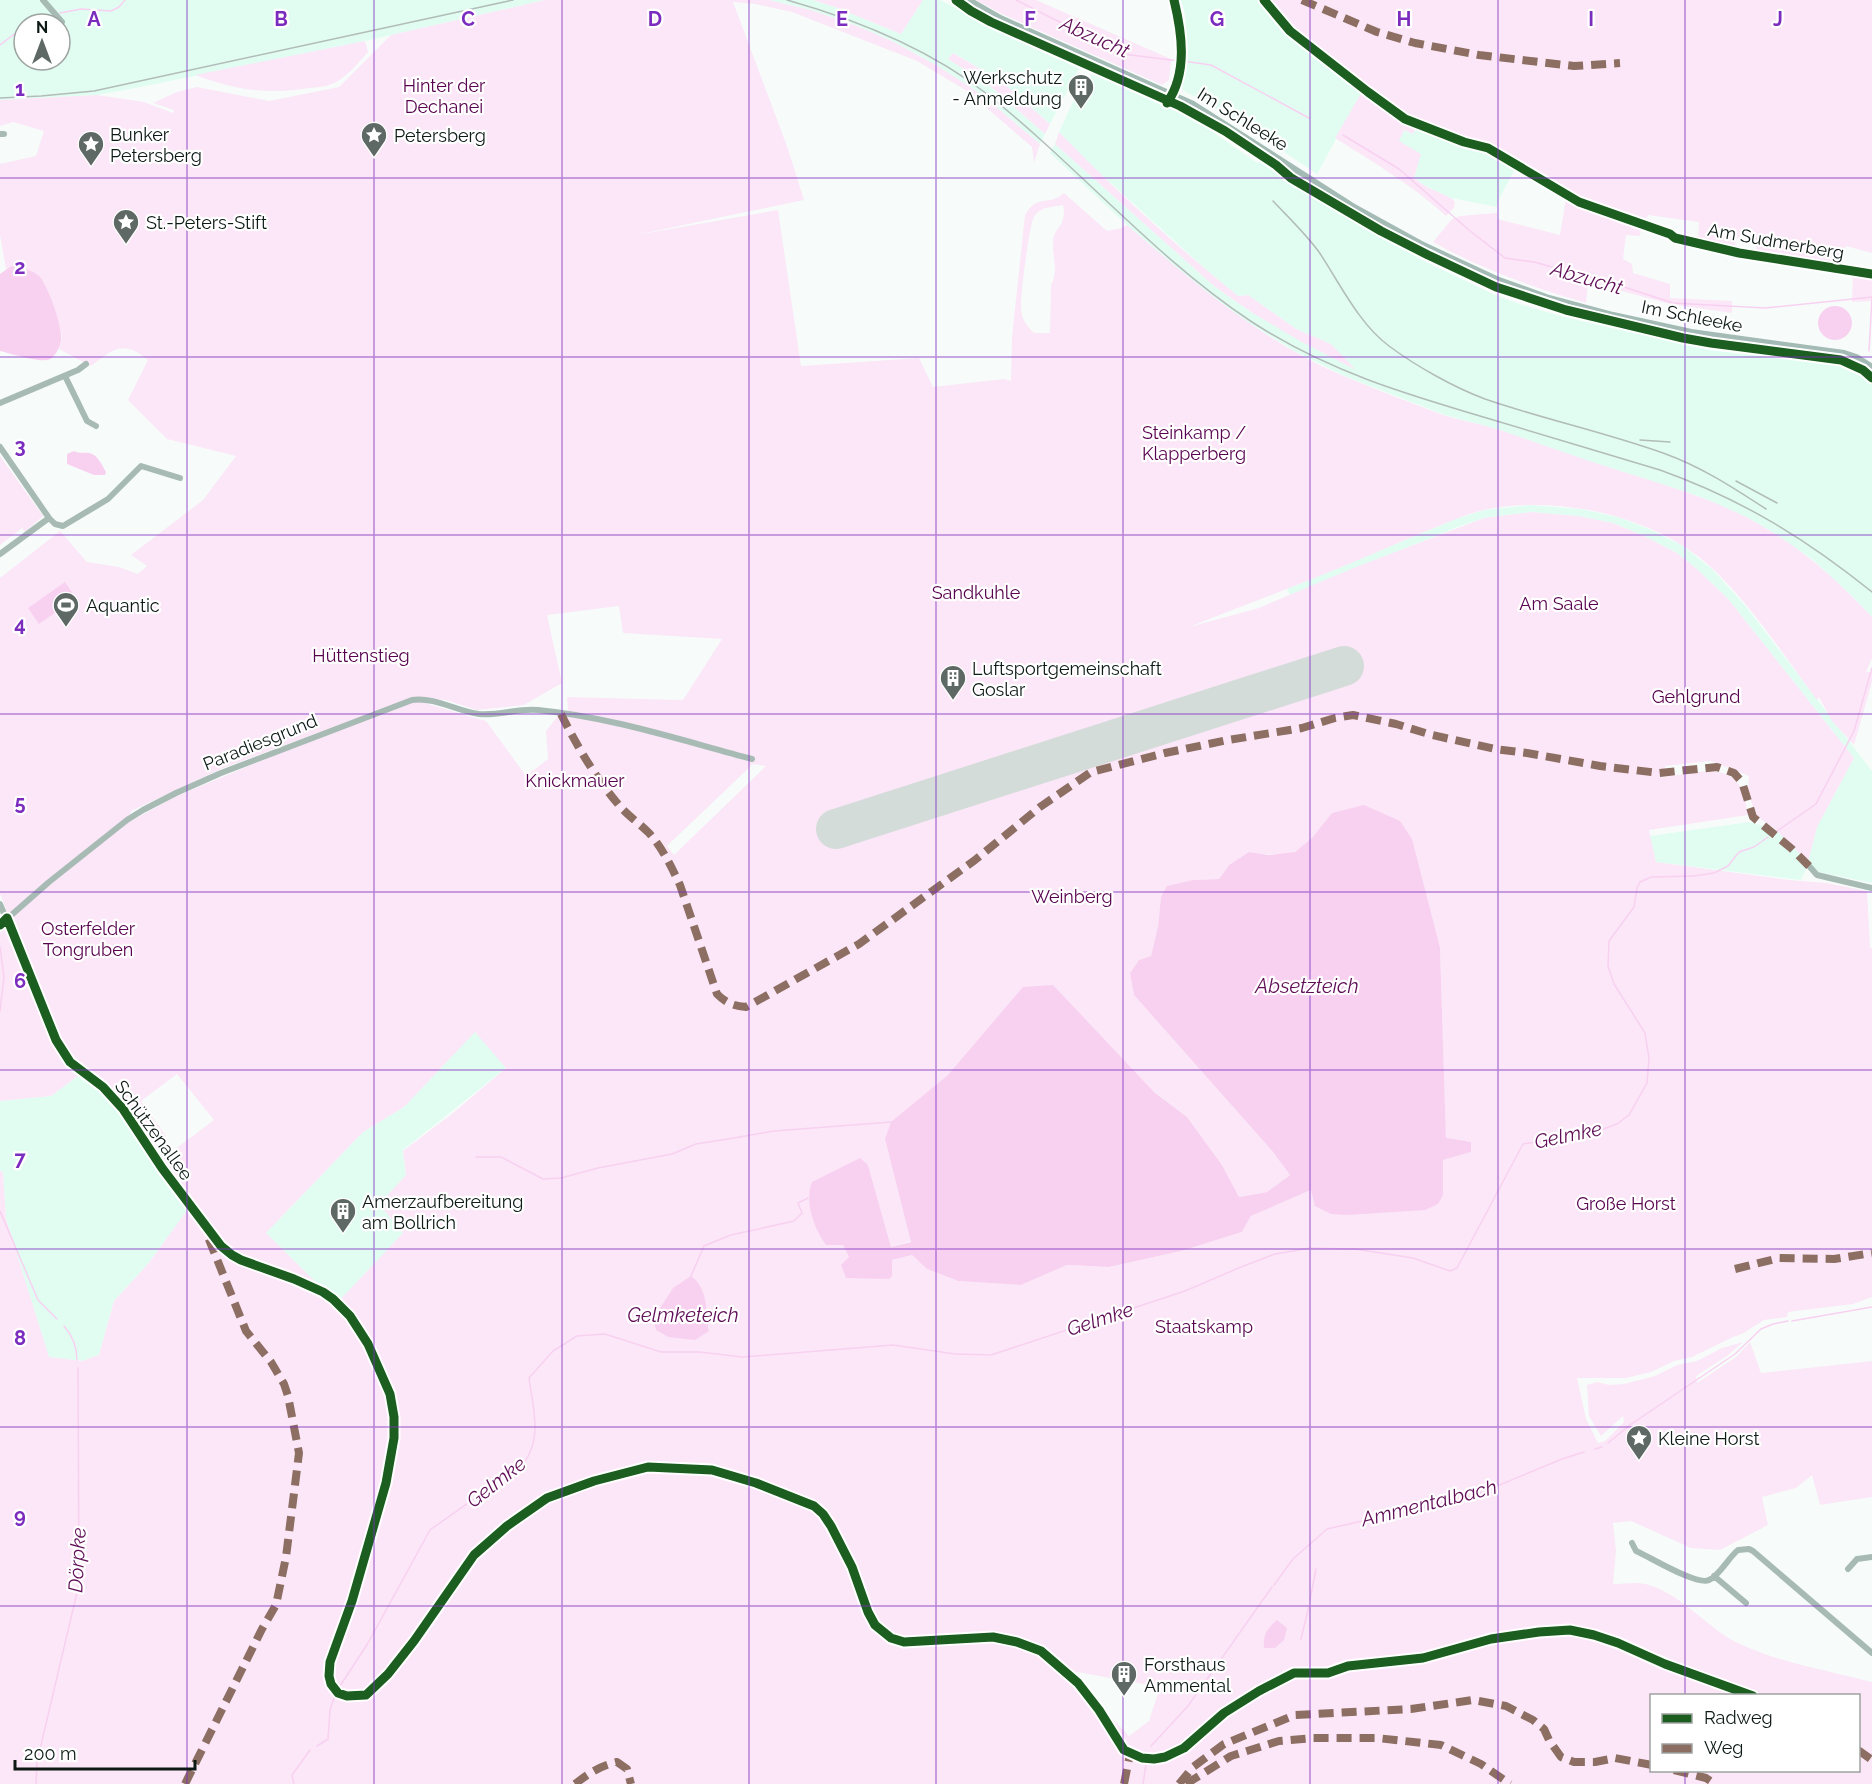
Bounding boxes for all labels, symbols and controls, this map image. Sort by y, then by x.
text: A [87,7,101,31]
text: B [274,7,288,31]
text: C [461,7,475,31]
text: D [648,7,662,31]
text: E [836,7,848,31]
text: F [1024,7,1036,31]
text: G [1210,7,1224,31]
text: H [1397,7,1411,31]
text: I [1588,7,1594,31]
text: J [1773,7,1783,31]
water label: Abzucht [1056,11,1134,63]
north arrow [12,12,72,72]
text: N [36,18,48,37]
place label: Werkschutz - Anmeldung [952,67,1062,109]
building icon: Werkschutz - Anmeldung [1066,72,1096,110]
park label: Hinter der Dechanei [403,75,486,117]
text: 1 [15,77,25,101]
street label: Im Schleeke [1194,83,1292,155]
place icon: Petersberg [359,120,389,158]
place label: Bunker Petersberg [110,124,202,166]
place label: Petersberg [394,125,486,146]
place icon: Bunker Petersberg [76,129,106,167]
place icon: St.-Peters-Stift [111,207,141,245]
place label: St.-Peters-Stift [146,212,267,233]
street label: Am Sudmerberg [1706,219,1846,263]
text: 2 [14,255,26,279]
water label: Abzucht [1547,256,1626,300]
street label: Im Schleeke [1640,296,1745,336]
park label: Steinkamp / Klapperberg [1142,422,1246,464]
text: 3 [14,434,26,458]
park label: Sandkuhle [932,582,1021,603]
sports icon: Aquantic [51,590,81,628]
park label: Am Saale [1519,593,1599,614]
place label: Aquantic [86,595,160,616]
text: 4 [14,612,26,636]
park label: Hüttenstieg [312,645,410,666]
place label: Luftsportgemeinschaft Goslar [972,658,1162,700]
building icon: Luftsportgemeinschaft Goslar [938,663,968,701]
park label: Gehlgrund [1652,686,1740,707]
street label: Paradiesgrund [200,710,320,774]
park label: Knickmauer [525,770,625,791]
text: 5 [14,791,26,815]
park label: Weinberg [1031,886,1113,907]
park label: Osterfelder Tongruben [41,918,136,960]
text: 6 [14,969,26,993]
water label: Absetzteich [1254,974,1359,998]
street label: Schützenallee [111,1076,198,1184]
water label: Gelmke [1532,1116,1604,1154]
text: 7 [14,1147,26,1171]
place label: Amerzaufbereitung am Bollrich [362,1191,523,1233]
park label: Große Horst [1576,1193,1676,1214]
building icon: Amerzaufbereitung am Bollrich [328,1196,358,1234]
water label: Gelmke [1064,1297,1137,1341]
water label: Gelmketeich [627,1303,739,1327]
park label: Staatskamp [1155,1316,1253,1337]
text: 8 [14,1326,26,1350]
place icon: Kleine Horst [1624,1423,1654,1461]
place label: Kleine Horst [1658,1428,1760,1449]
water label: Gelmke [462,1451,531,1513]
water label: Ammentalbach [1358,1475,1499,1532]
text: 9 [14,1504,26,1528]
water label: Dörpke [63,1526,91,1593]
place label: Forsthaus Ammental [1144,1654,1231,1696]
building icon: Forsthaus Ammental [1109,1659,1139,1697]
legend [1650,1694,1860,1772]
text: Radweg [1704,1707,1773,1728]
scale bar [15,1733,195,1771]
text: Weg [1704,1737,1743,1758]
text: 200 m [24,1743,77,1764]

